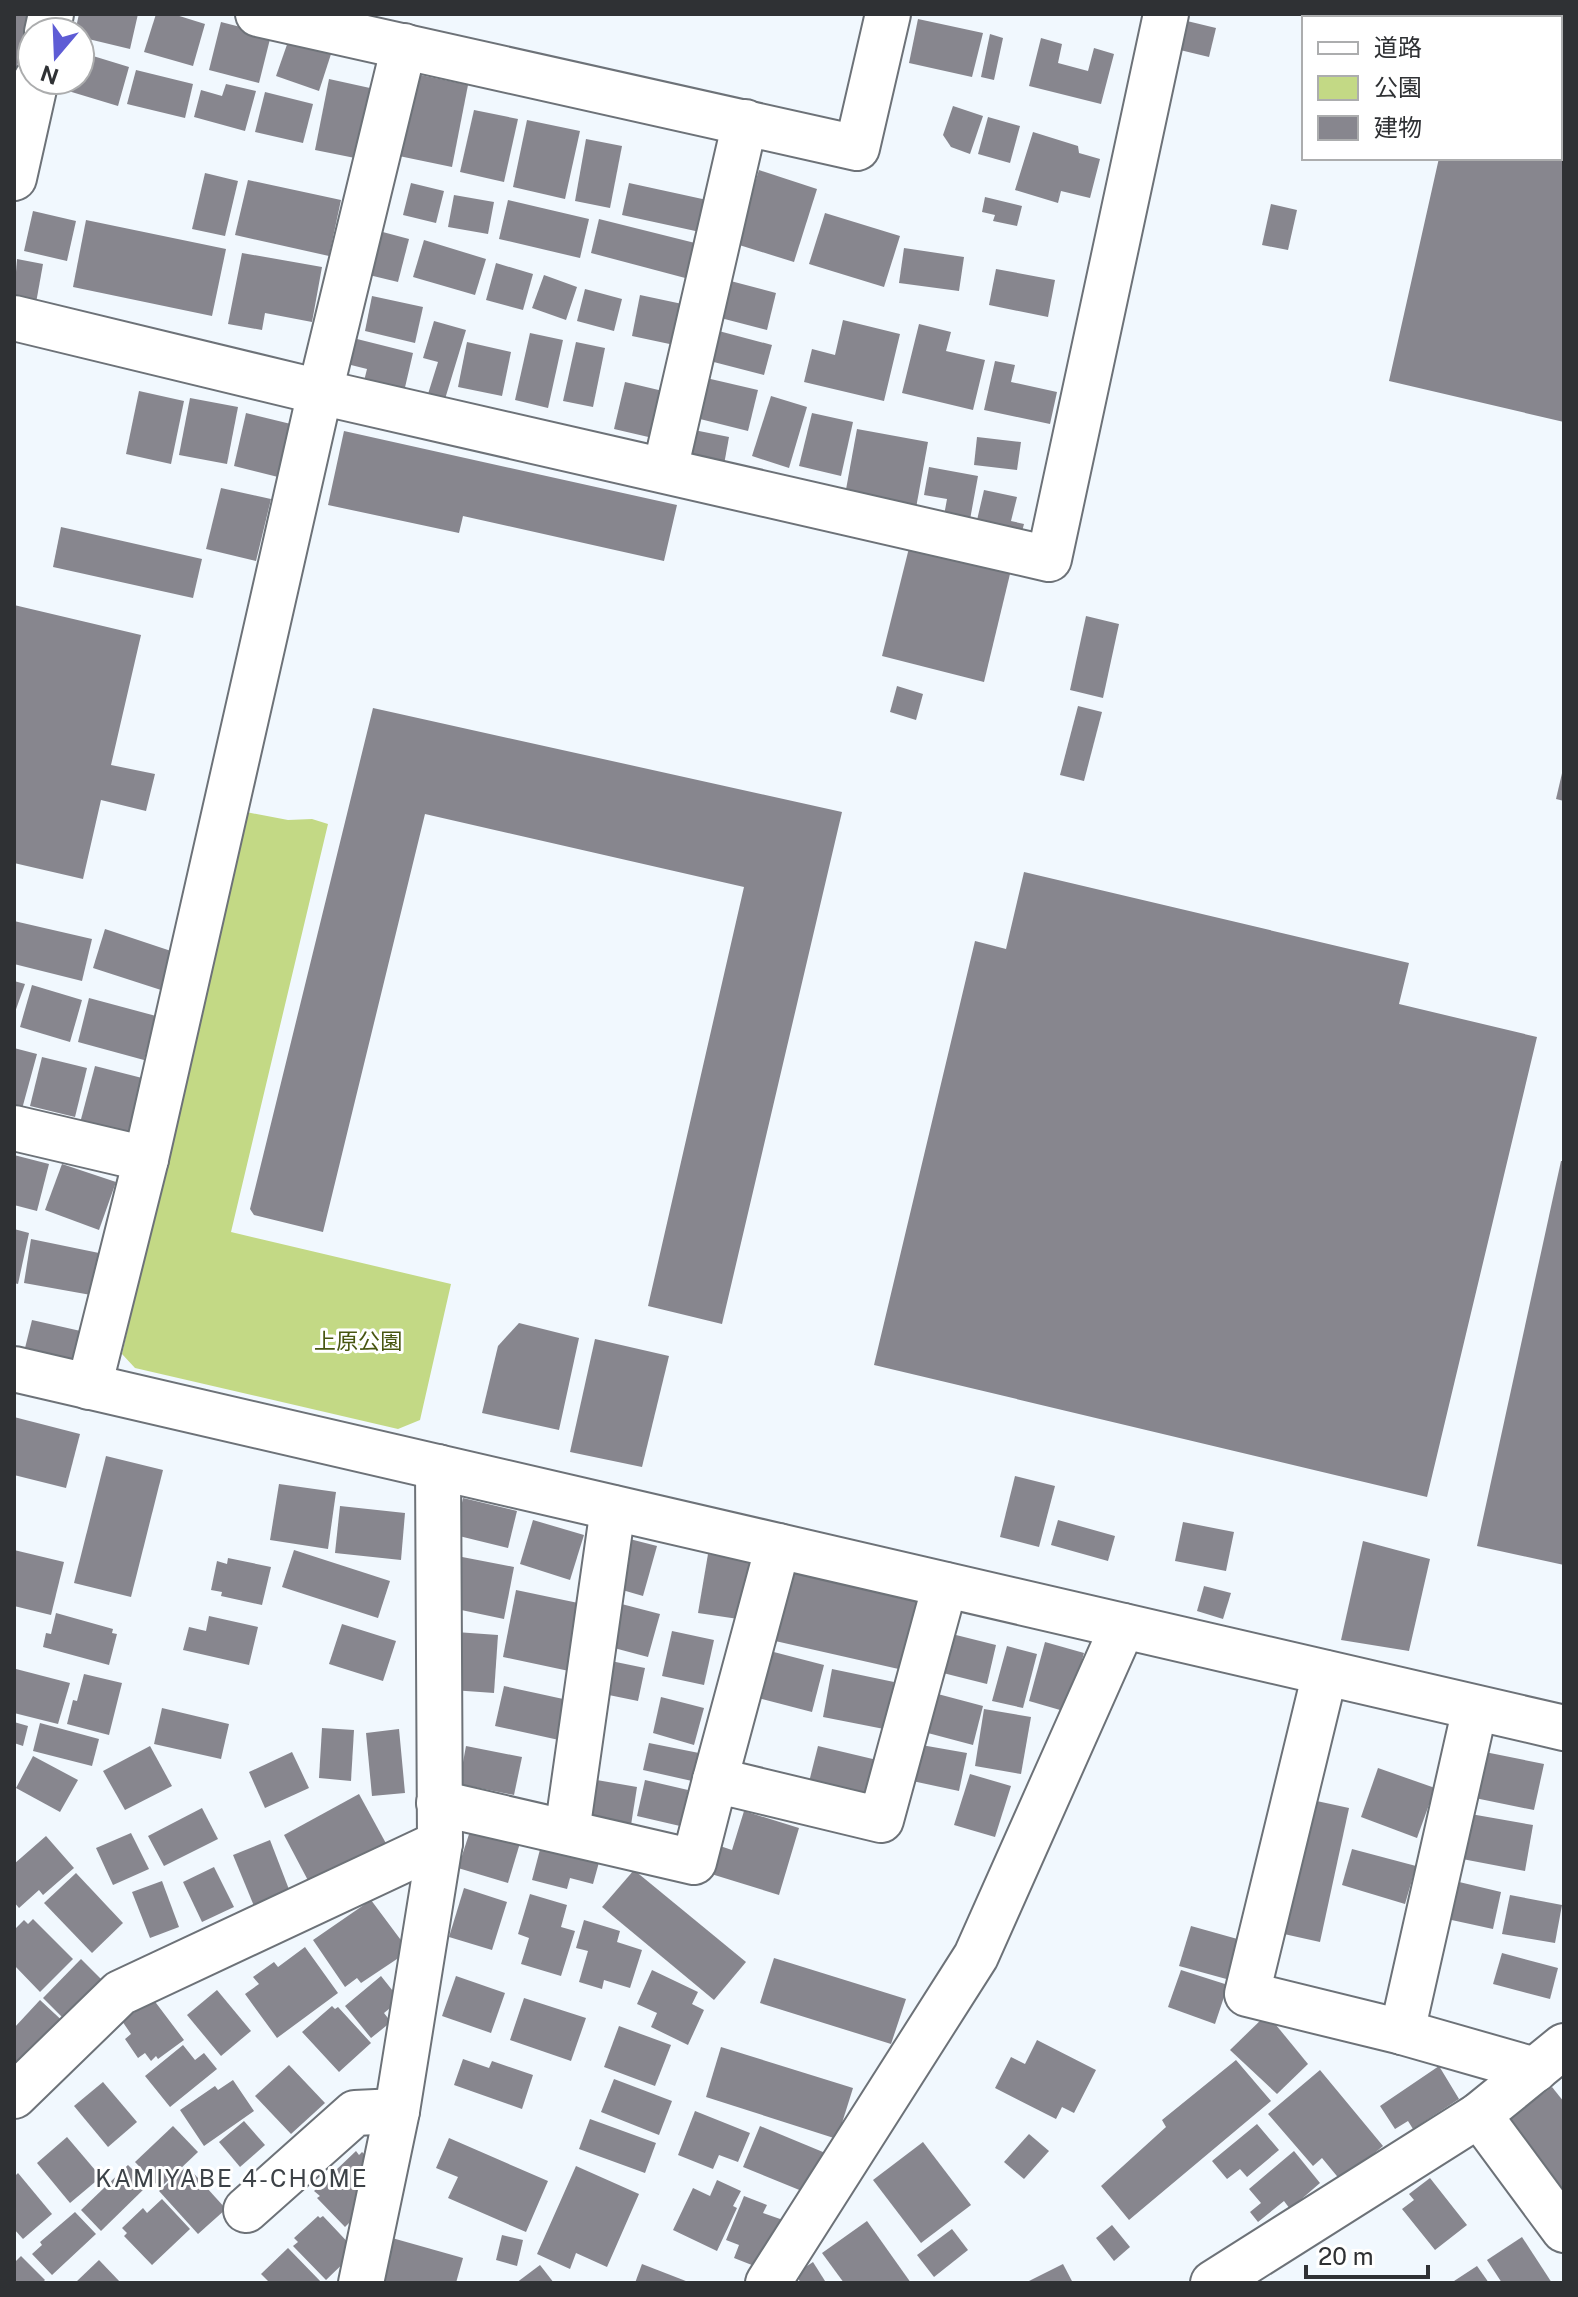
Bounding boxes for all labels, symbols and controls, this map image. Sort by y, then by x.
north arrow [16,16,96,96]
legend [1302,16,1562,160]
text: 道路 [1374,33,1422,61]
text: N [37,60,62,90]
text: 公園 [1374,73,1422,101]
text: 建物 [1374,113,1422,141]
park label: 上原公園 [314,1328,402,1354]
district label: KAMIYABE 4-CHOME [95,2164,369,2192]
scale bar [1306,2229,1428,2279]
text: 20 m [1318,2242,1374,2270]

